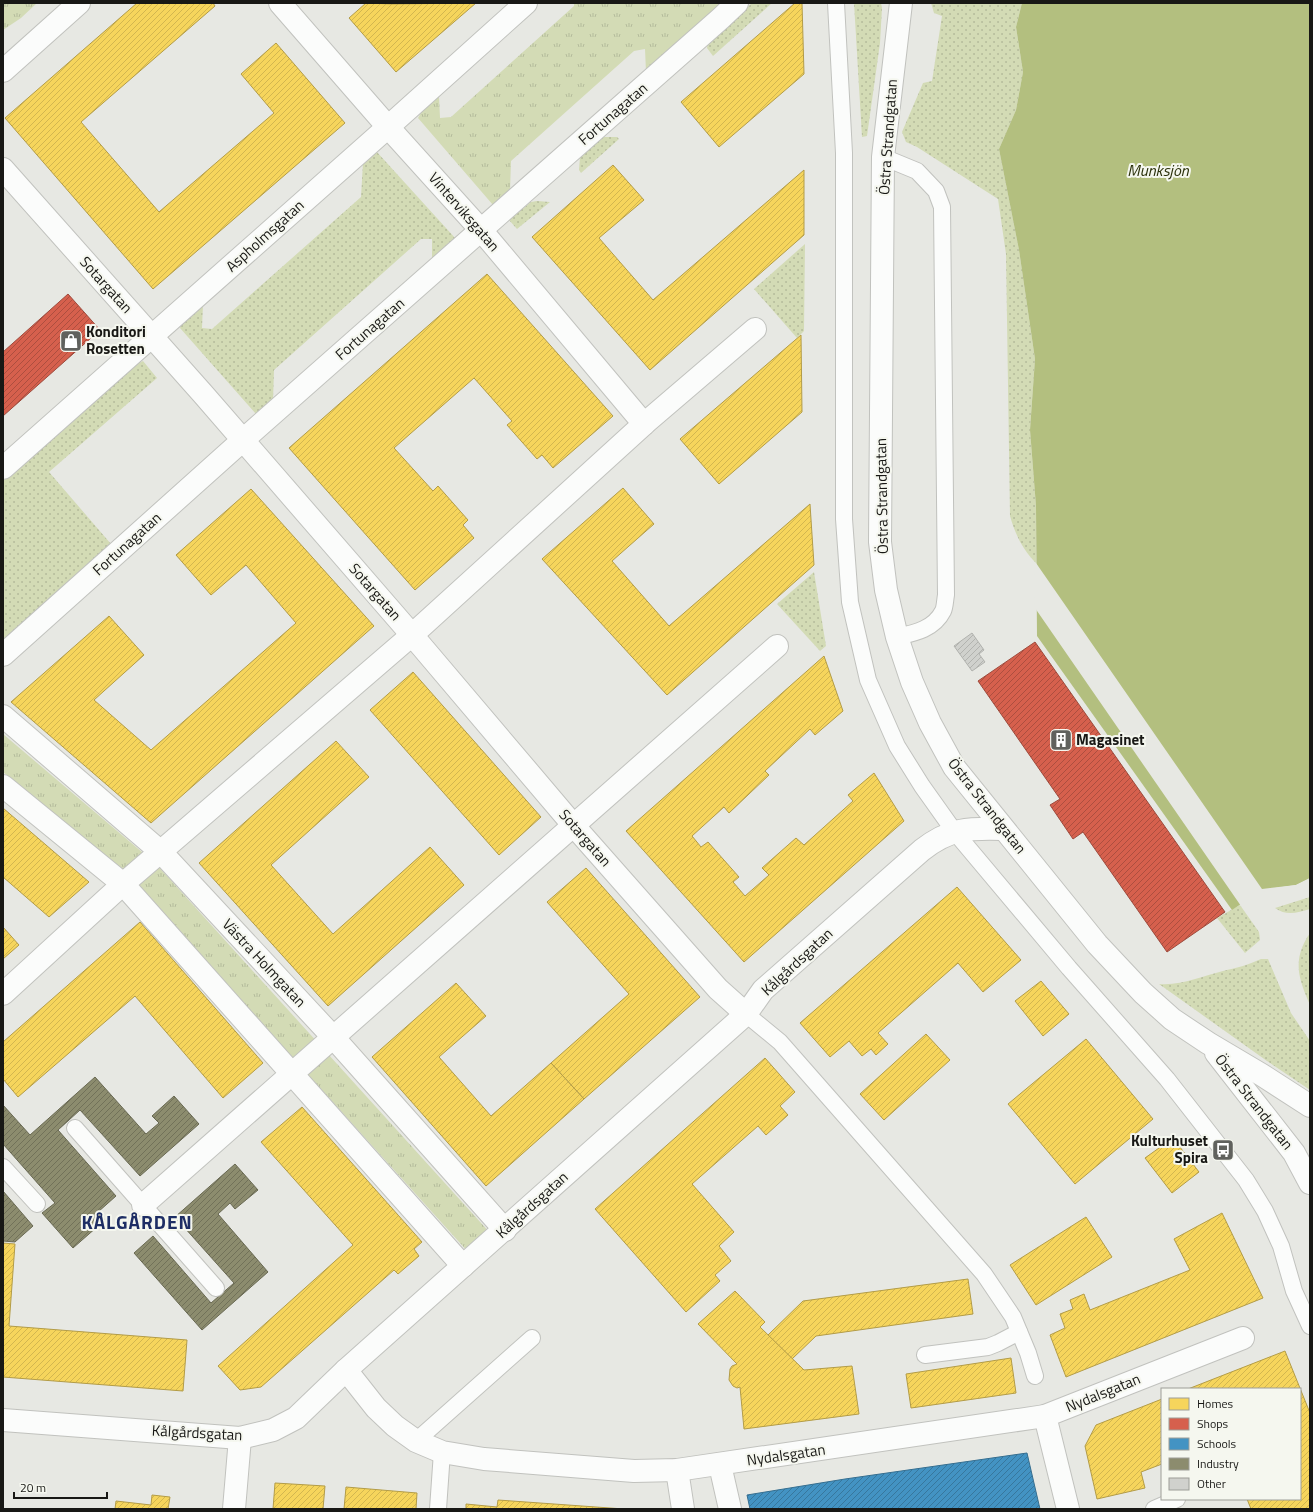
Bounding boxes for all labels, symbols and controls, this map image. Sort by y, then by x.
street label: Fortunagatan [573,77,653,150]
street label: Östra Strandgatan [872,78,903,196]
water label: Munksjön [1127,158,1190,182]
street label: Vinterviksgatan [423,167,505,256]
street label: Aspholmsgatan [220,194,309,277]
street label: Sotargatan [74,251,138,318]
street label: Fortunagatan [330,292,410,365]
place label: Konditori Rosetten [86,320,146,360]
shop icon: Konditori Rosetten [58,328,84,354]
street label: Östra Strandgatan [869,438,894,554]
street label: Fortunagatan [87,506,166,581]
street label: Sotargatan [344,558,407,626]
building icon: Magasinet [1048,727,1074,753]
place label: Magasinet [1076,728,1145,751]
street label: Östra Strandgatan [943,753,1032,859]
street label: Sotargatan [554,804,617,872]
street label: Västra Holmgatan [217,913,312,1012]
street label: Kålgårdsgatan [756,922,838,1001]
street label: Östra Strandgatan [1210,1049,1299,1155]
place label: Kulturhuset Spira [1131,1129,1209,1169]
bus stop icon: Kulturhuset Spira [1210,1137,1236,1163]
street label: Kålgårdsgatan [490,1166,573,1243]
district label: KÅLGÅRDEN [81,1207,193,1236]
street label: Nydalsgatan [1062,1367,1144,1418]
legend [1161,1388,1301,1500]
text: Homes [1197,1394,1233,1413]
text: Shops [1197,1414,1229,1433]
street label: Kålgårdsgatan [151,1419,243,1446]
text: Schools [1197,1434,1237,1453]
street label: Nydalsgatan [745,1438,827,1471]
text: Industry [1197,1454,1239,1473]
scale bar [14,1474,107,1500]
text: Other [1197,1474,1226,1493]
text: 20 m [20,1478,46,1497]

